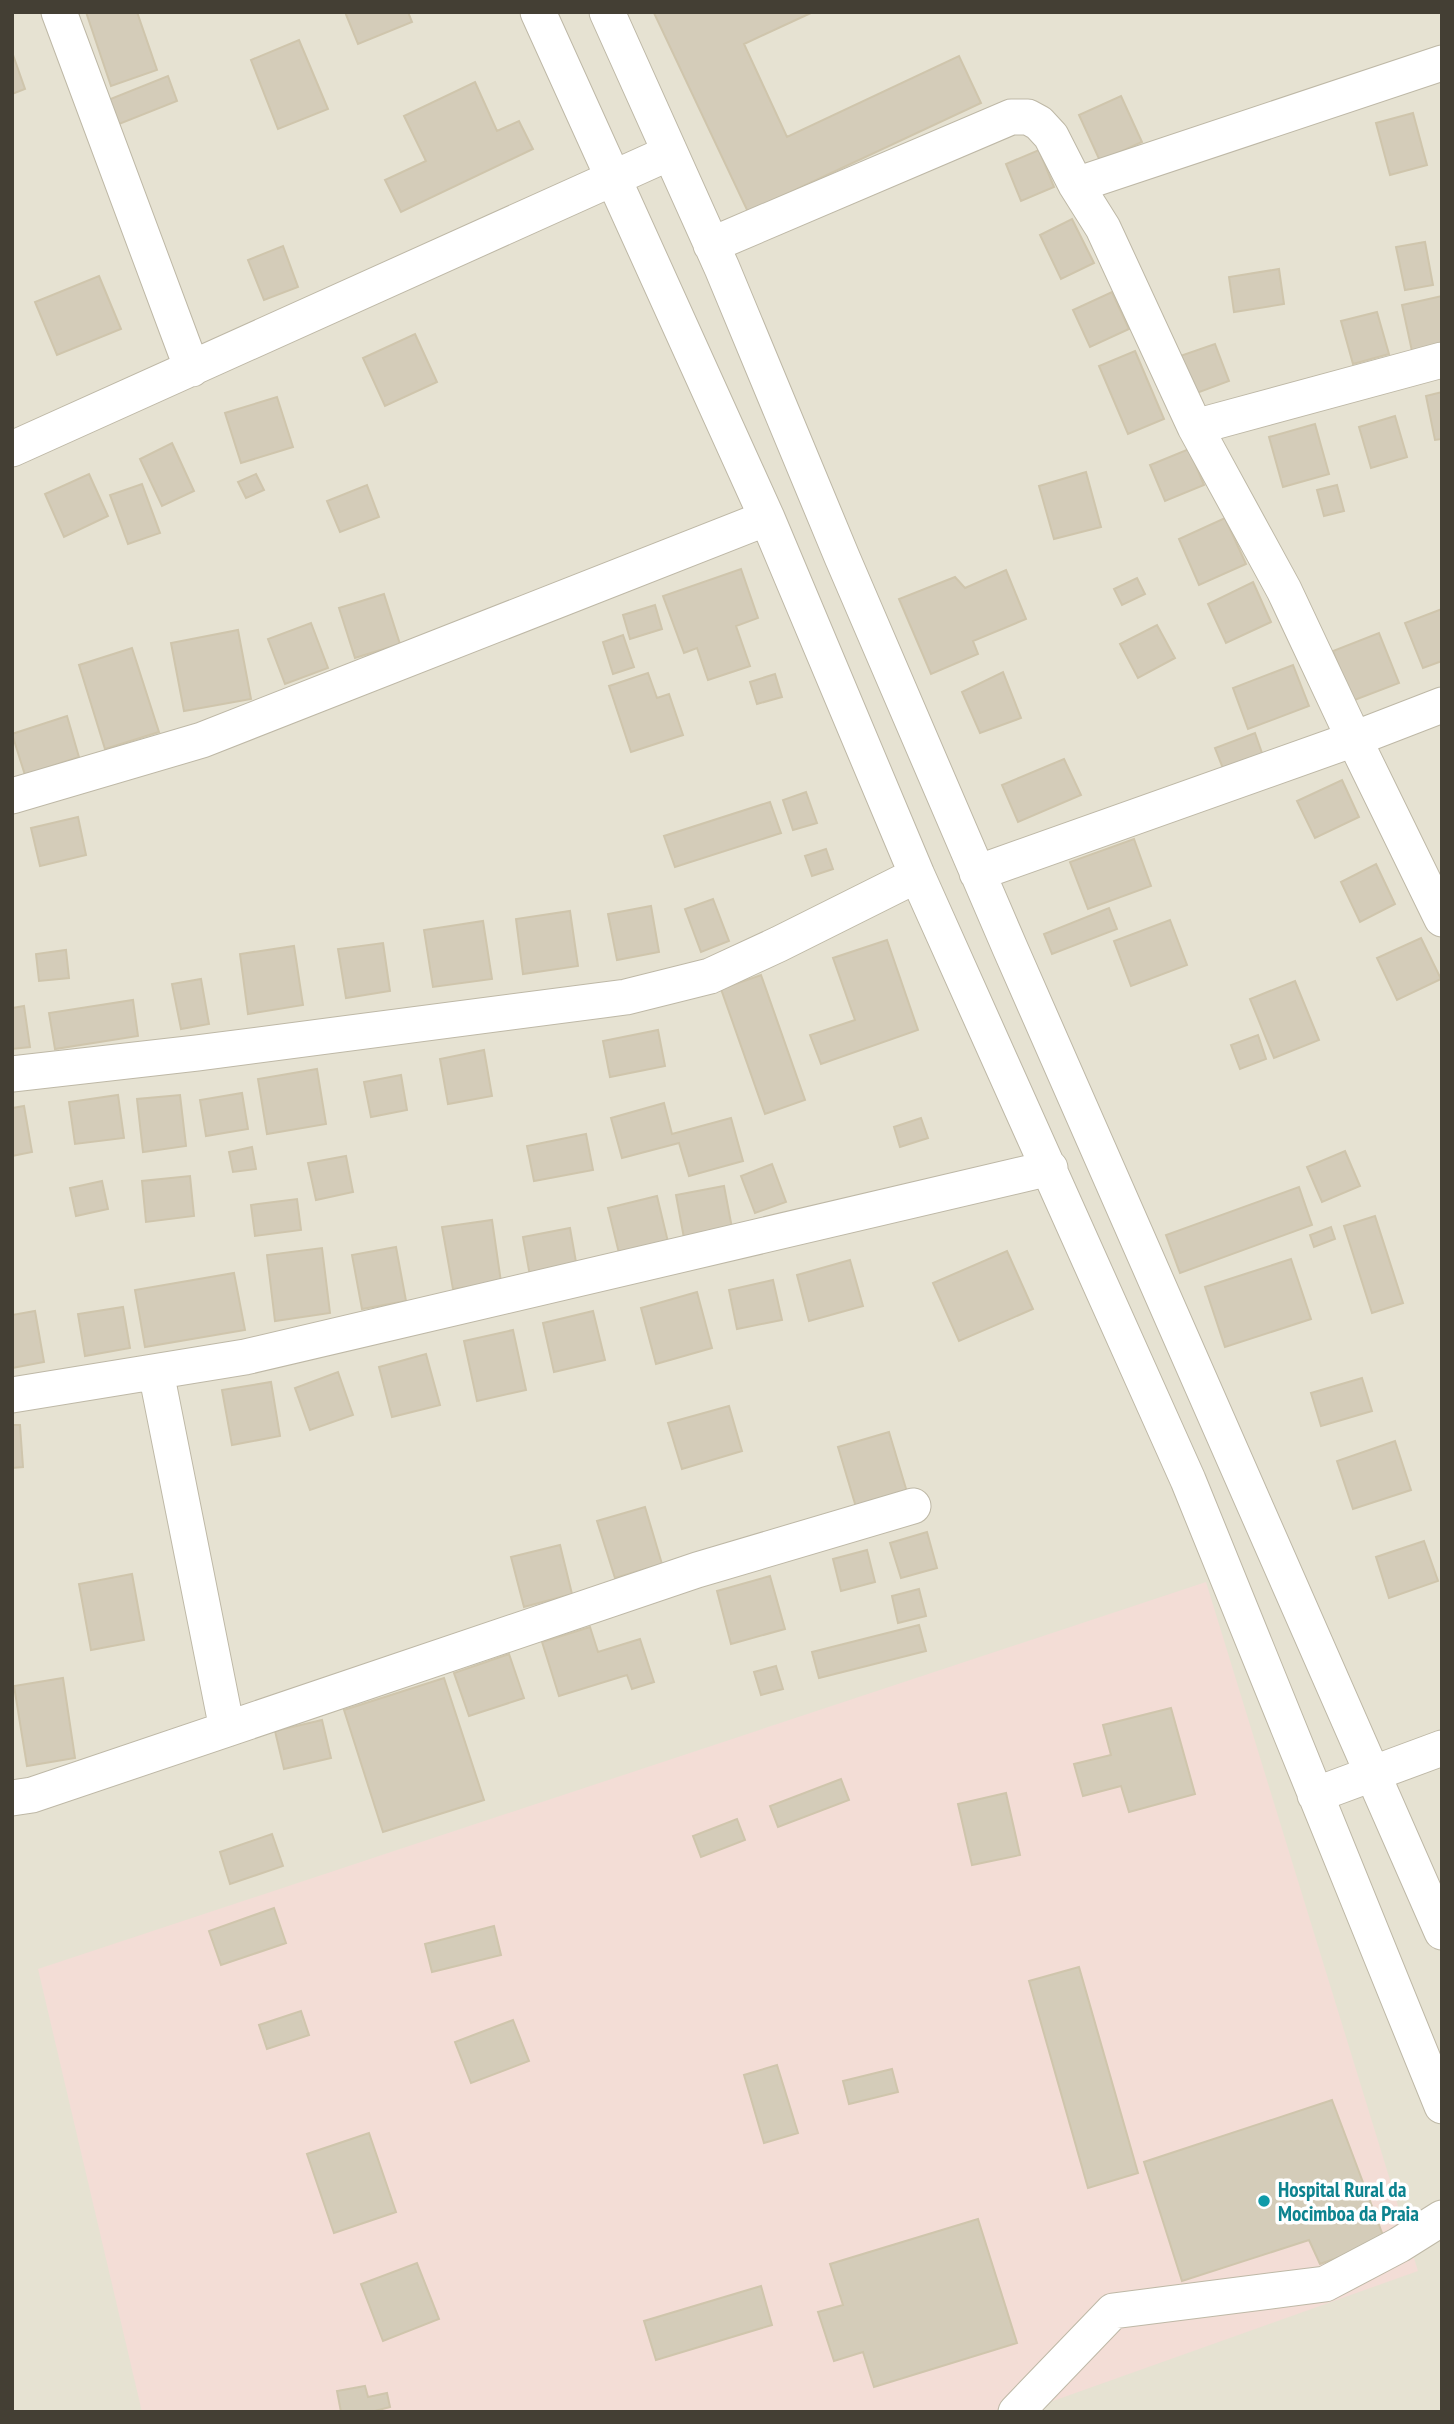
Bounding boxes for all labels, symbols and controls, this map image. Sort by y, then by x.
place label: Hospital Rural da Mocimboa da Praia [1278,2176,1419,2227]
marker: Hospital Rural da Mocimboa da Praia [1256,2193,1272,2209]

